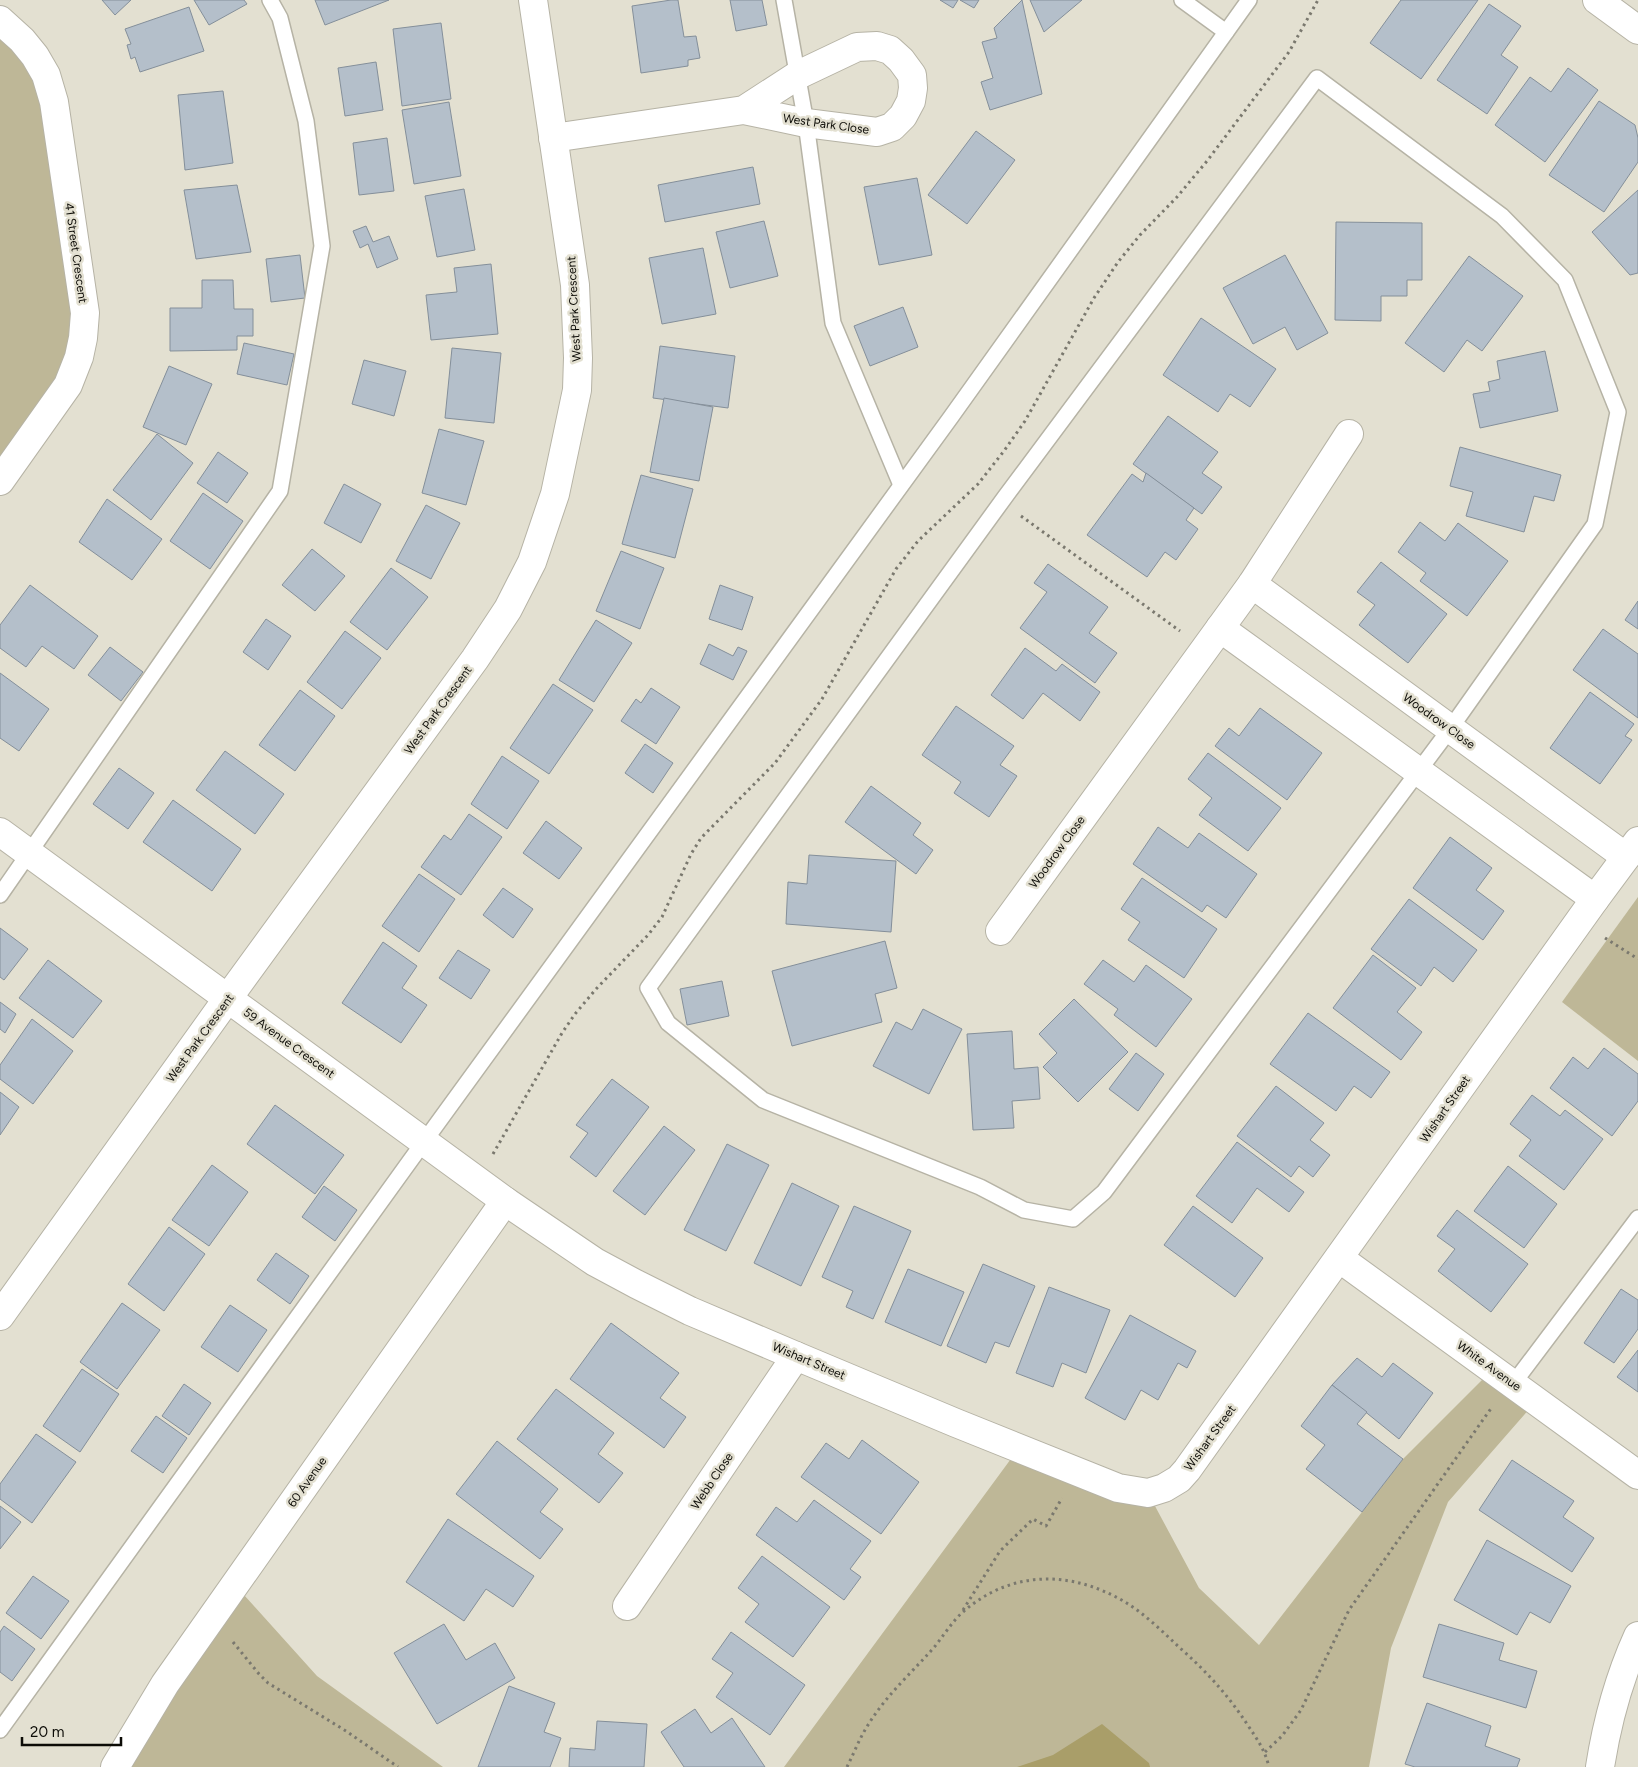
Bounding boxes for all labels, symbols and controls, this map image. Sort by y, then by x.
street label: West Park Close [782,111,870,137]
street label: 41 Street Crescent [62,202,90,304]
street label: West Park Crescent [564,255,584,362]
street label: West Park Crescent [401,663,475,757]
street label: Woodrow Close [1400,690,1478,752]
street label: Woodrow Close [1026,813,1088,891]
street label: West Park Crescent [163,991,237,1085]
street label: 59 Avenue Crescent [241,1005,338,1081]
street label: Wishart Street [1417,1073,1473,1145]
street label: White Avenue [1454,1338,1524,1394]
street label: Wishart Street [770,1339,848,1383]
street label: Wishart Street [1181,1402,1239,1474]
street label: Webb Close [688,1450,736,1512]
street label: 60 Avenue [285,1454,330,1510]
scale bar [22,1714,121,1746]
text: 20 m [30,1723,64,1741]

